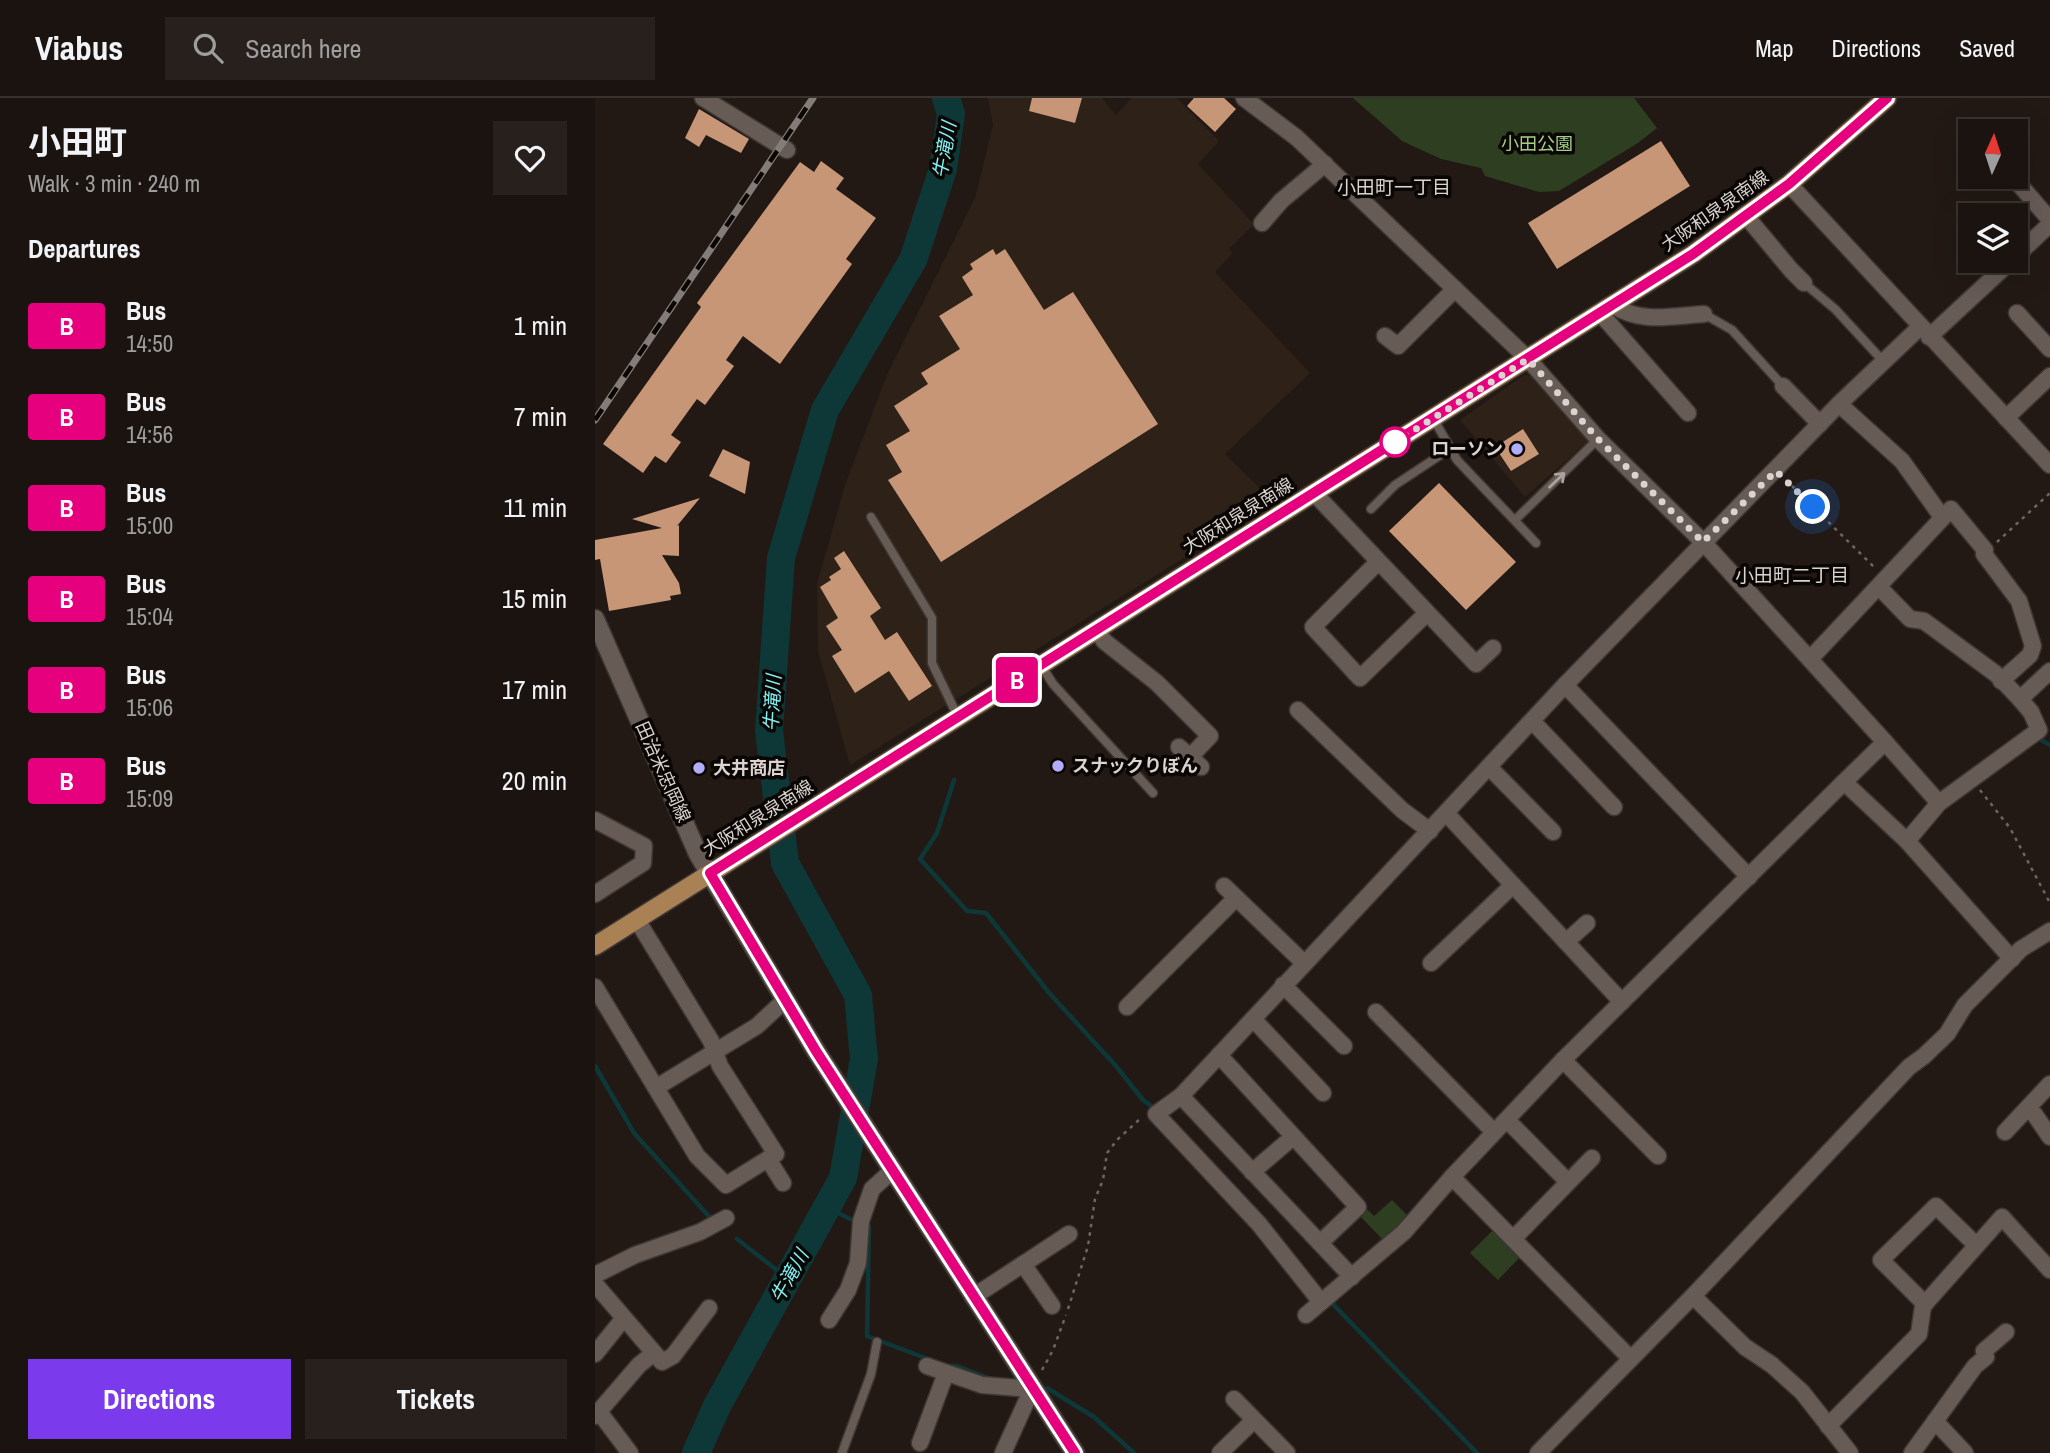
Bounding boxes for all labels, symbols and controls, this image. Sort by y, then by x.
search box [165,17,655,80]
text: Viabus [35,26,123,70]
icon: search [189,29,227,67]
text: Search here [245,31,361,66]
text: Map [1755,32,1793,64]
text: Directions [1831,32,1921,64]
text: Saved [1959,32,2015,64]
water label: 牛滝川 [926,118,962,180]
north arrow [1958,119,2028,189]
map controls [1958,119,2028,273]
text: 小田町 [28,120,127,164]
button: heart [493,121,567,195]
park label: 小田公園 [1501,131,1573,156]
street label: 大阪和泉泉南線 [1656,164,1773,257]
text: Walk · 3 min · 240 m [28,168,200,199]
district label: 小田町一丁目 [1337,174,1451,200]
button: layers [1958,203,2028,273]
text: Departures [28,231,141,266]
text: Bus [126,293,166,328]
text: 1 min [514,308,567,343]
text: B [59,310,74,342]
text: 14:50 [126,328,173,359]
text: Bus [126,384,166,419]
text: 7 min [514,399,567,434]
text: B [59,401,74,433]
text: 14:56 [126,419,173,450]
unlabelled marker [1380,427,1410,457]
place label: ローソン [1431,436,1503,461]
marker: ローソン [1509,441,1525,457]
one-way arrow [1548,471,1565,488]
street label: 大阪和泉泉南線 [1178,472,1298,560]
text: Bus [126,475,166,510]
your location [1795,489,1830,524]
text: 11 min [503,490,567,525]
text: B [59,492,74,524]
text: 15:00 [126,510,173,541]
district label: 小田町二丁目 [1735,562,1849,588]
text: Bus [126,566,166,601]
text: 15 min [502,581,567,616]
text: B [59,583,74,615]
text: 15:04 [126,601,173,632]
text: Bus [126,657,166,692]
line badge: B [994,657,1040,703]
text: B [1010,664,1024,696]
text: 17 min [502,672,567,707]
water label: 牛滝川 [758,672,787,732]
text: B [59,674,74,706]
text: 15:06 [126,692,173,723]
street label: 田治米忠岡線 [630,717,697,826]
text: Bus [126,748,166,783]
place label: スナックりぼん [1072,753,1198,778]
place label: 大井商店 [713,755,785,780]
marker: スナックりぼん [1050,758,1066,774]
marker: 大井商店 [691,760,707,776]
text: 20 min [502,763,567,798]
text: B [59,765,74,797]
street label: 大阪和泉泉南線 [698,774,818,862]
text: 15:09 [126,783,173,814]
water label: 牛滝川 [764,1243,815,1307]
button: Directions [28,1359,291,1439]
button: Tickets [305,1359,567,1439]

